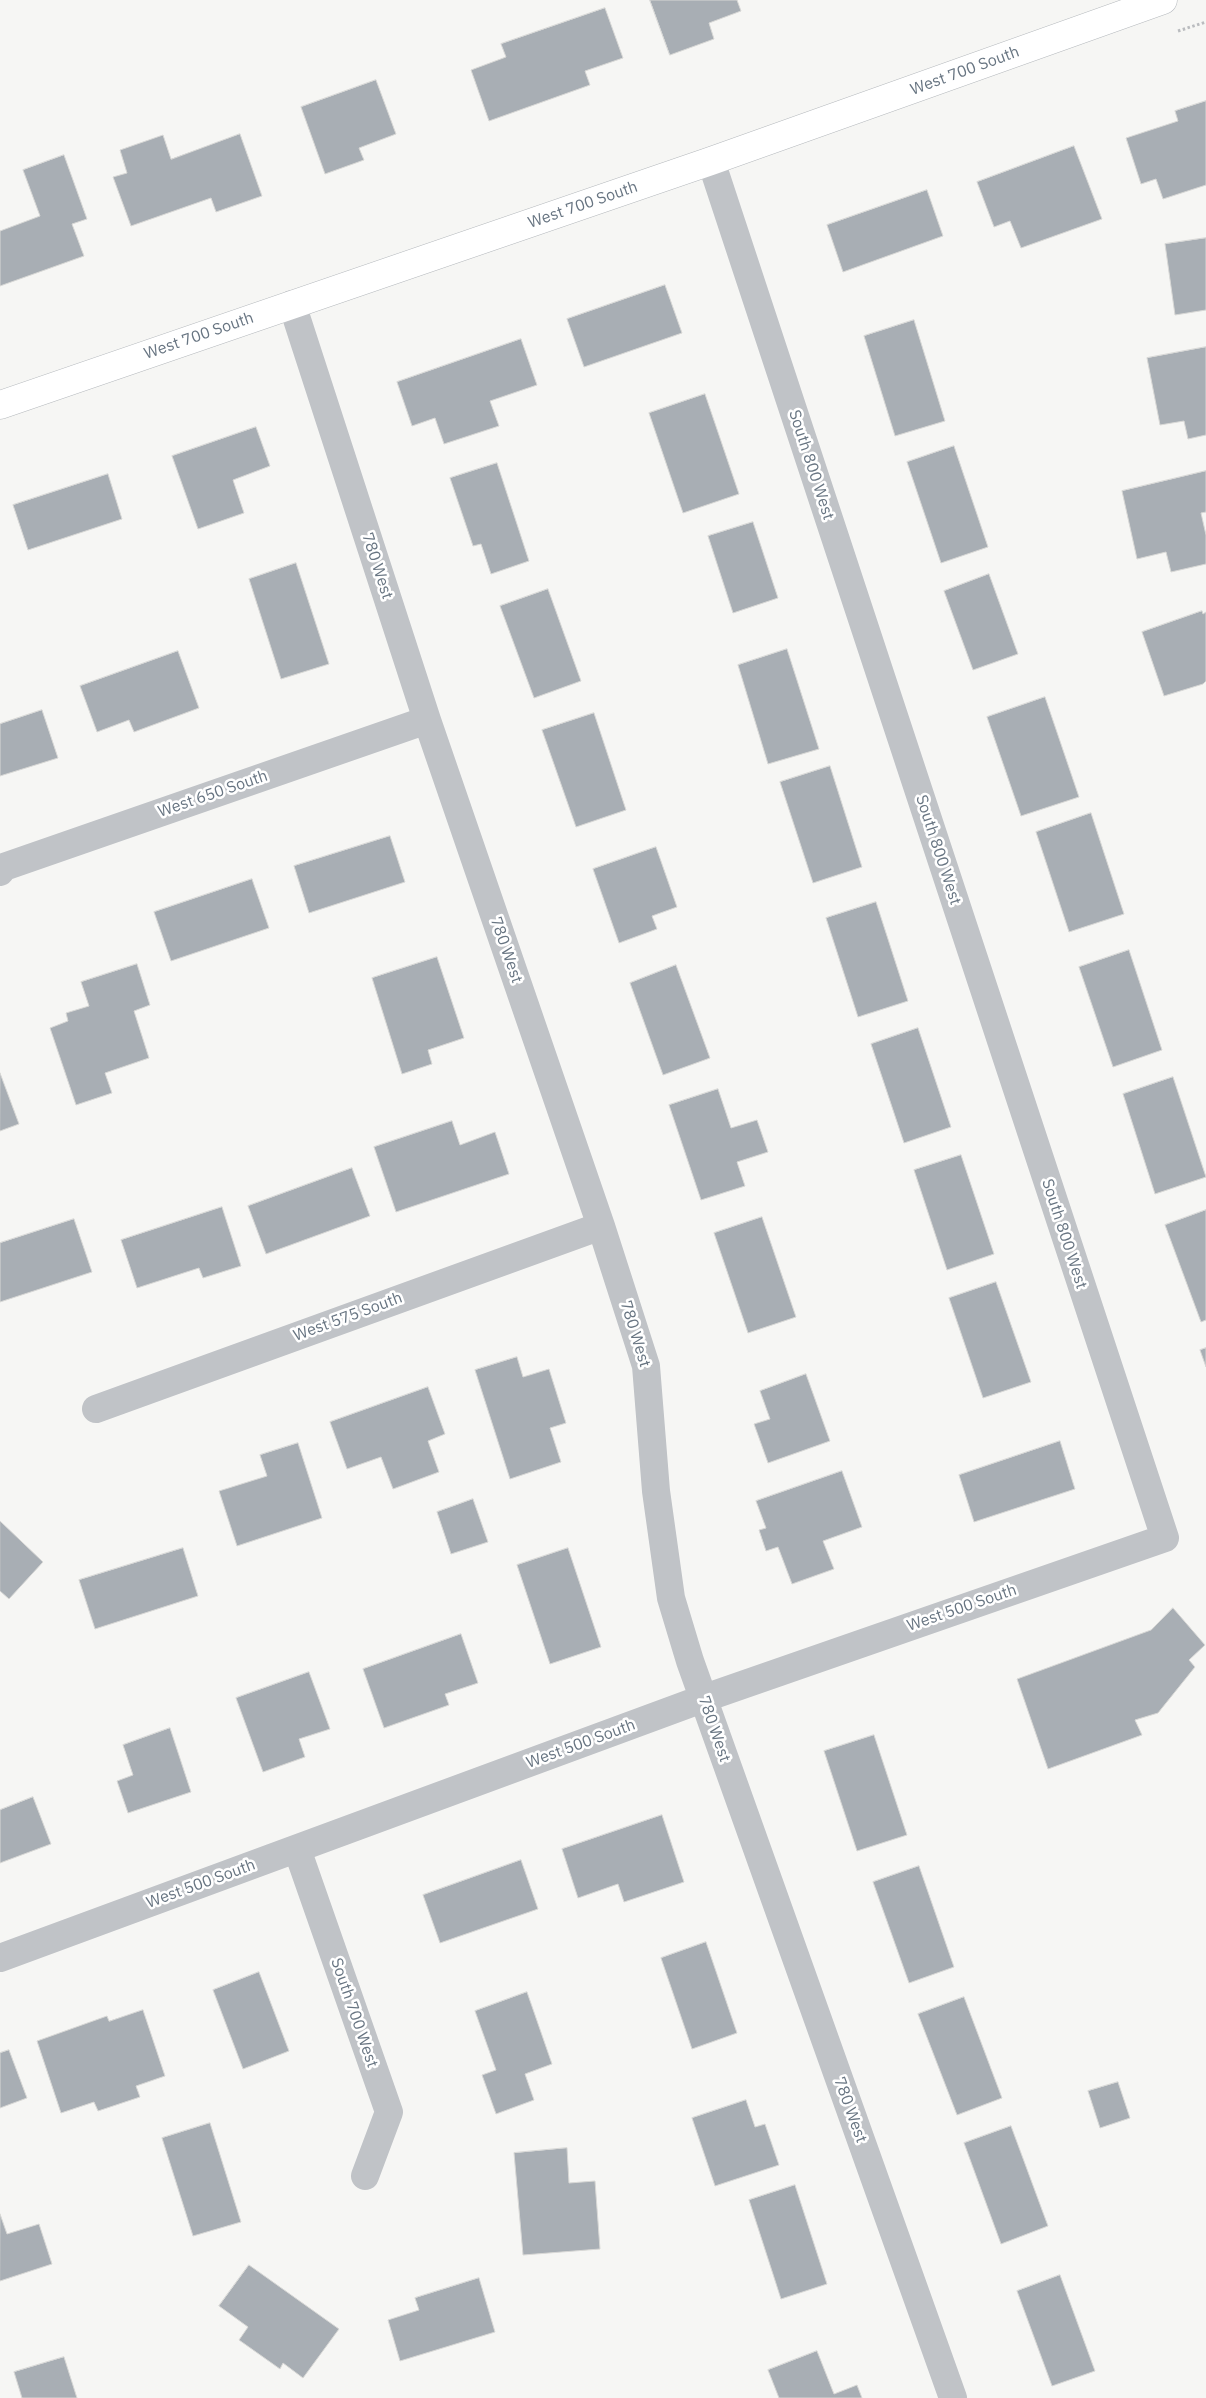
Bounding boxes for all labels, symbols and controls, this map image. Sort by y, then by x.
street label: West 700 South [908,42,1022,100]
street label: West 700 South [526,177,640,233]
street label: West 700 South [142,308,256,364]
street label: South 800 West [784,408,838,522]
street label: 780 West [357,530,397,602]
street label: West 650 South [156,766,270,822]
street label: South 800 West [911,793,965,907]
street label: 780 West [486,914,526,986]
street label: South 800 West [1037,1177,1091,1291]
street label: West 575 South [291,1288,405,1346]
street label: 780 West [616,1298,654,1370]
street label: West 500 South [905,1580,1019,1636]
street label: 780 West [694,1693,734,1765]
street label: West 500 South [524,1715,638,1773]
street label: West 500 South [144,1855,258,1913]
street label: South 700 West [326,1956,382,2070]
street label: 780 West [829,2074,871,2146]

